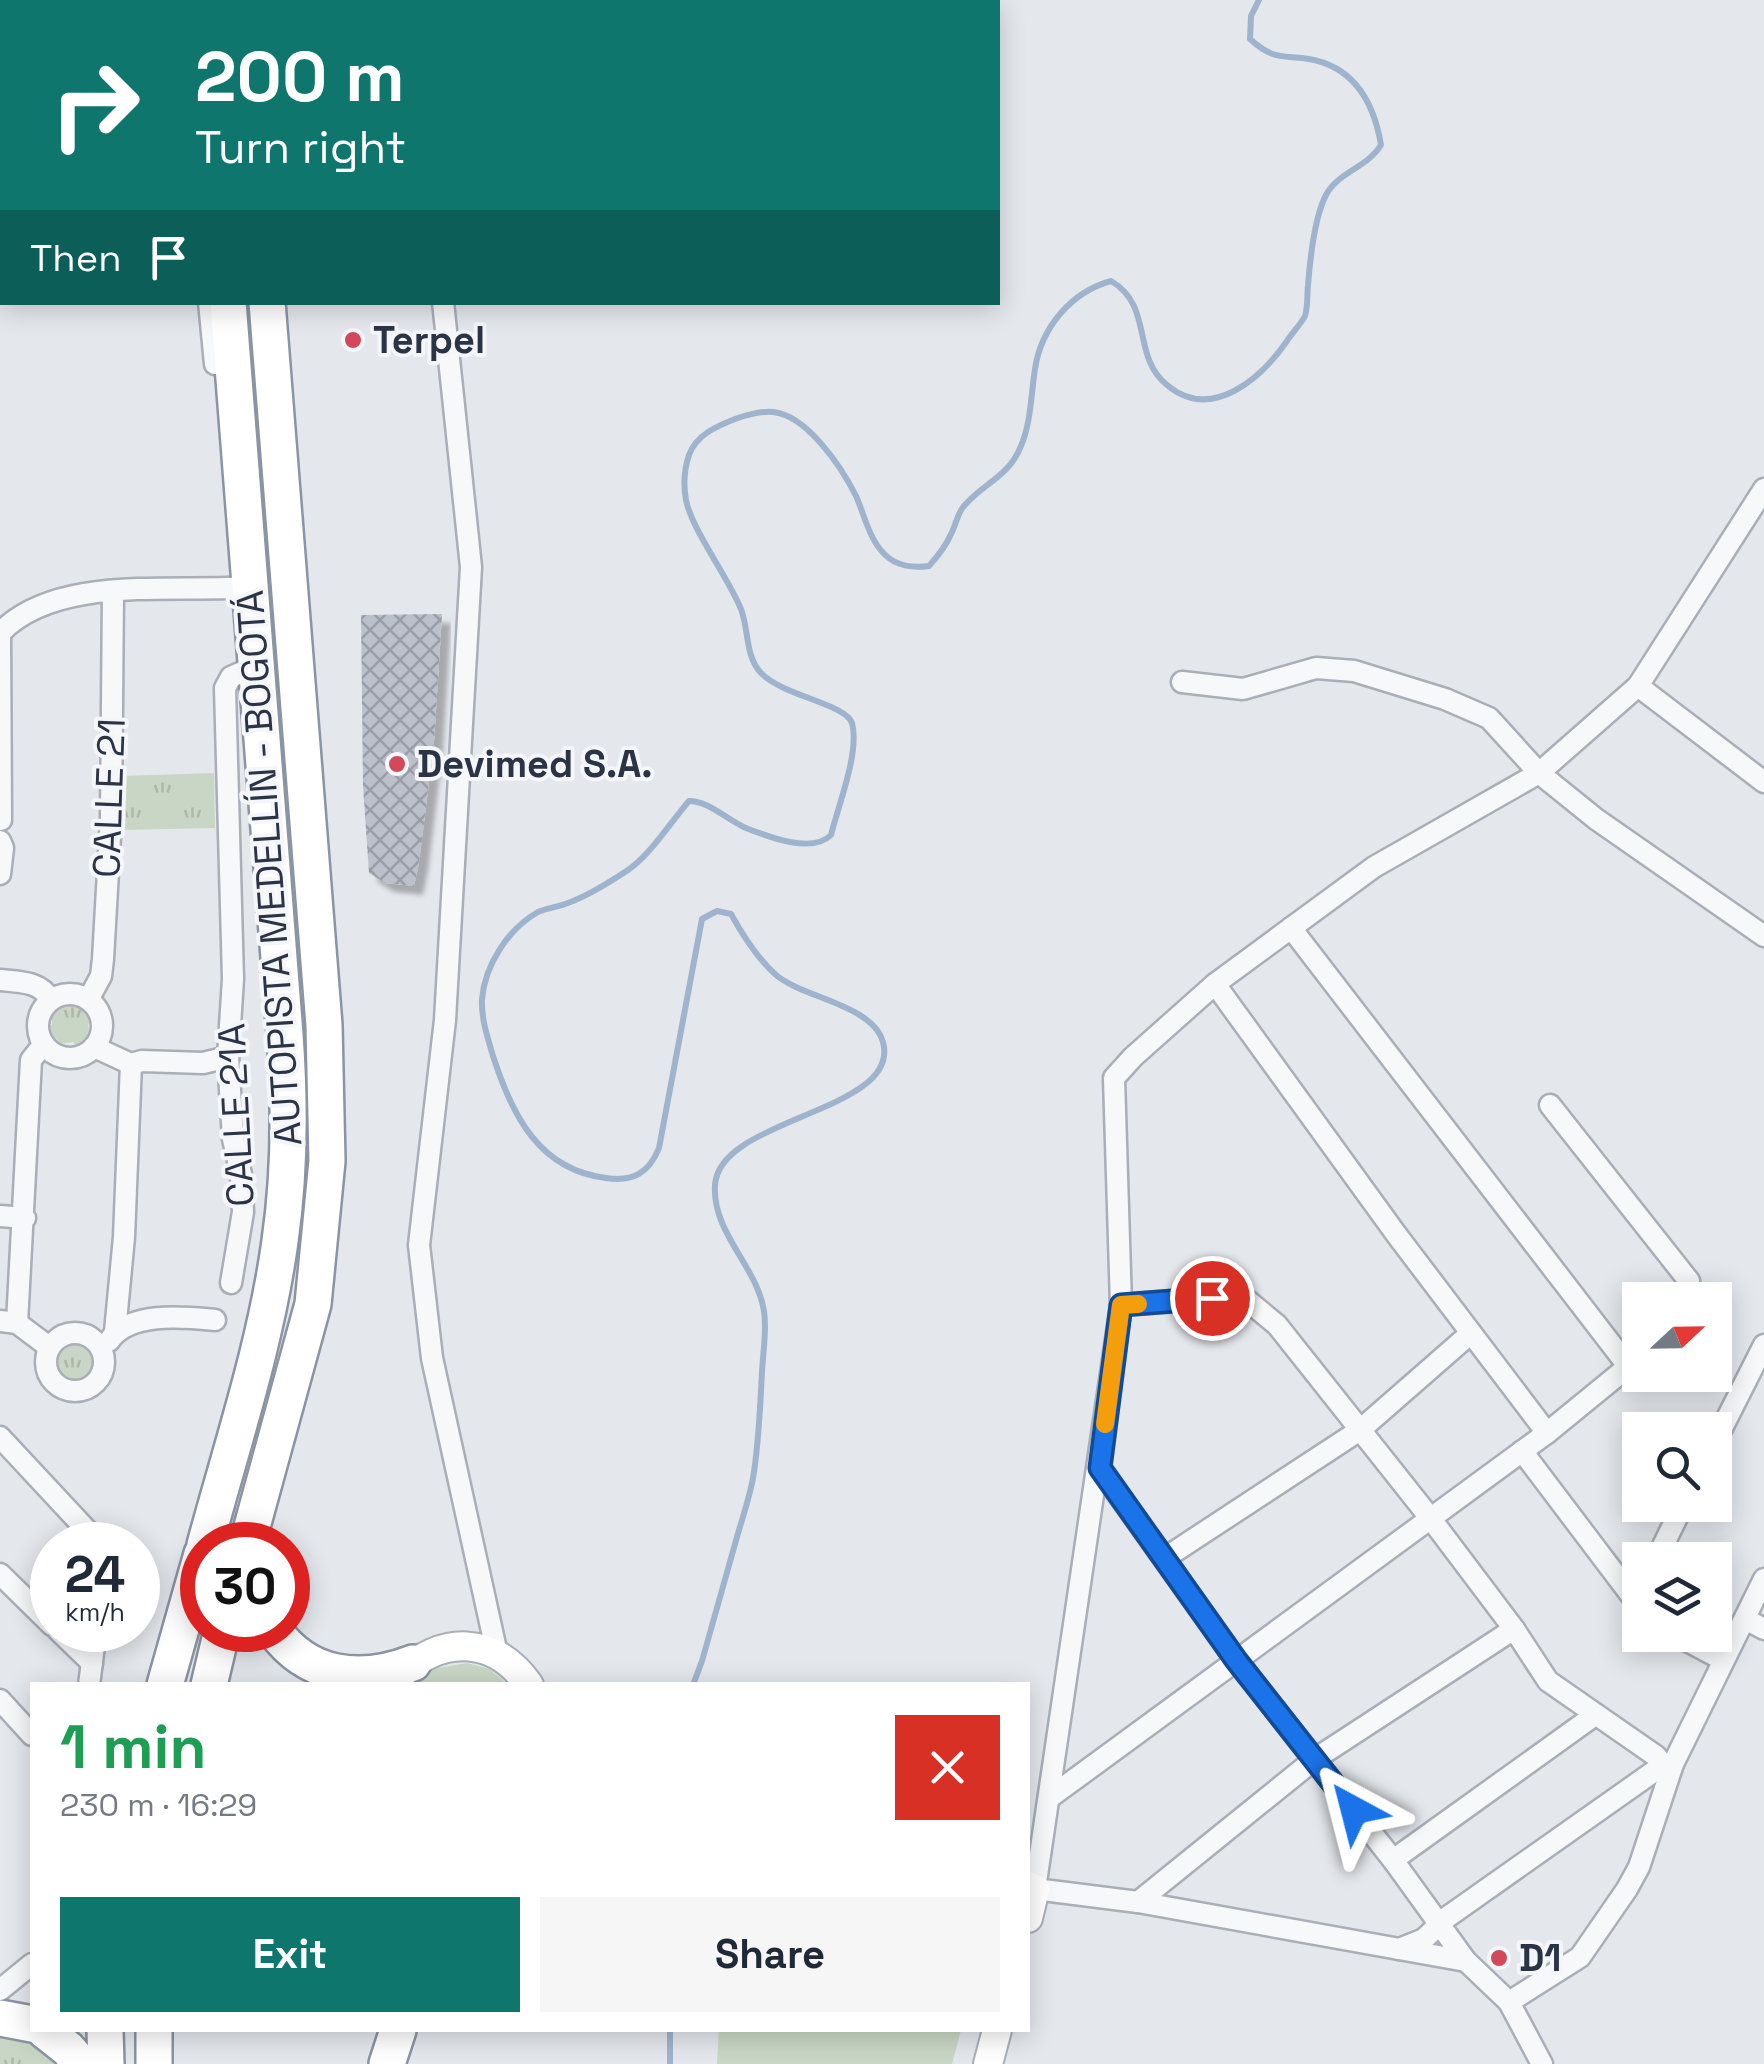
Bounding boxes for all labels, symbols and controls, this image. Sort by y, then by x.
text: 200 m [195,32,405,121]
icon: right [30,40,160,170]
text: Turn right [195,119,406,176]
icon: arrive [141,230,196,285]
text: Then [30,234,121,282]
place label: Terpel [373,316,485,364]
marker: Terpel [342,329,364,351]
street label: AUTOPISTA MEDELLÍN - BOGOTÁ [226,588,312,1148]
street label: CALLE 21 [82,717,136,879]
place label: Devimed S.A. [417,740,653,788]
marker: Devimed S.A. [386,753,408,775]
street label: CALLE 21A [207,1022,265,1208]
pin [1170,1256,1255,1341]
icon: arrive [1185,1271,1240,1326]
north arrow [1622,1282,1732,1392]
map controls [1622,1282,1732,1652]
button: search [1622,1412,1732,1522]
speed limit sign: 30 [180,1522,310,1652]
button: layers [1622,1542,1732,1652]
text: 24 [65,1543,125,1607]
text: km/h [65,1596,125,1628]
text: 1 min [60,1709,207,1786]
button: close [895,1715,1000,1820]
position arrow [1302,1758,1406,1862]
text: 230 m · 16:29 [60,1785,257,1825]
button: Exit [60,1897,520,2012]
button: Share [540,1897,1000,2012]
place label: D1 [1519,1934,1561,1982]
marker: D1 [1488,1947,1510,1969]

